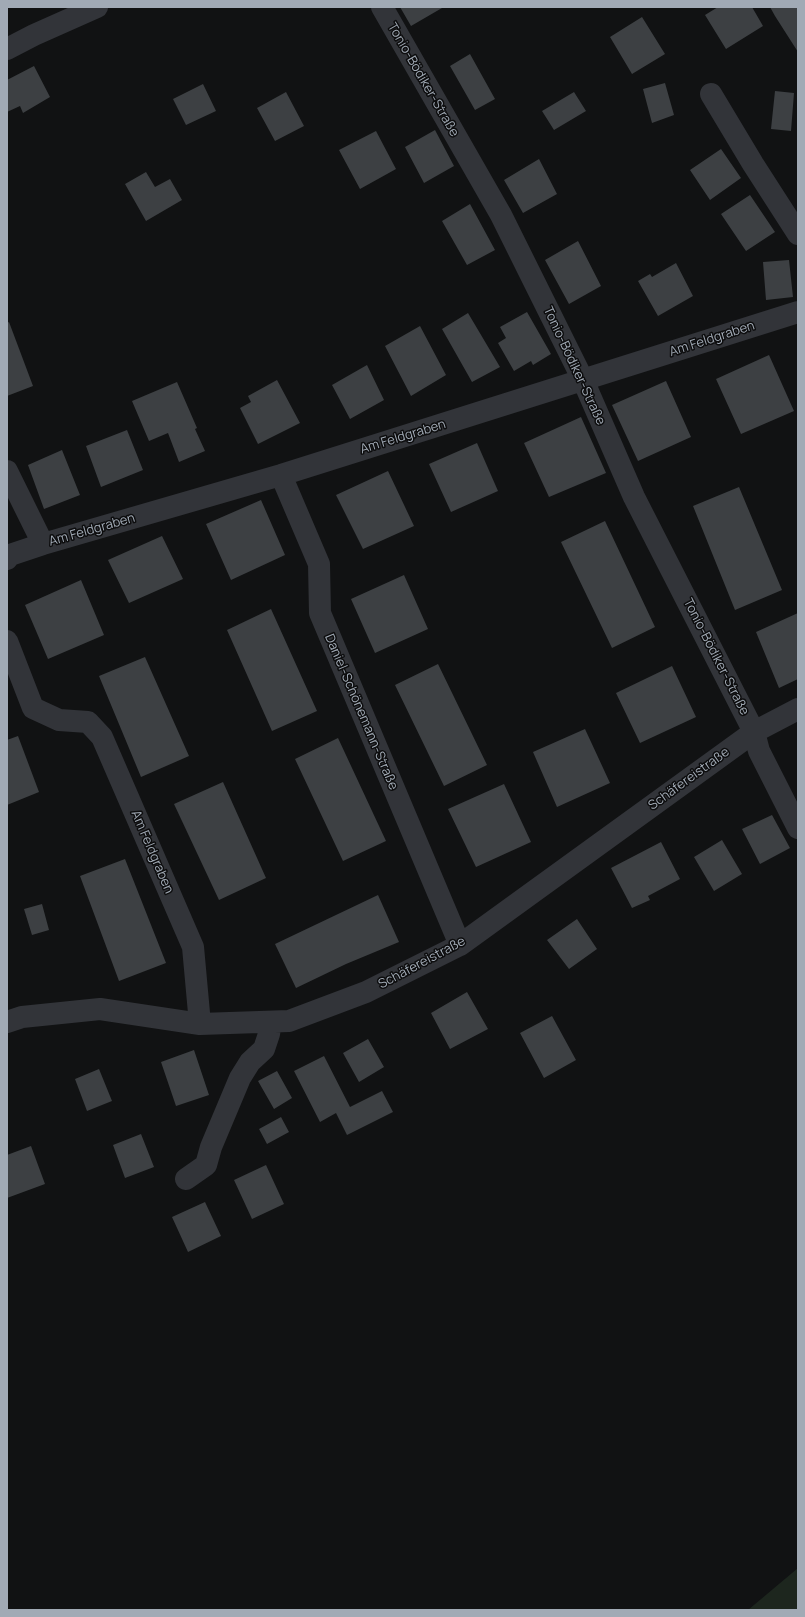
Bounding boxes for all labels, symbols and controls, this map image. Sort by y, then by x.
street label: Tonio-Bödiker-Straße [384,20,462,140]
street label: Tonio-Bödiker-Straße [540,304,608,428]
street label: Am Feldgraben [667,318,757,360]
street label: Am Feldgraben [358,417,448,457]
street label: Am Feldgraben [47,510,137,550]
street label: Tonio-Bödiker-Straße [680,596,752,718]
street label: Daniel-Schönemann-Straße [321,632,401,792]
street label: Schäfereistraße [645,744,733,814]
street label: Am Feldgraben [127,808,177,896]
street label: Schäfereistraße [376,933,468,993]

